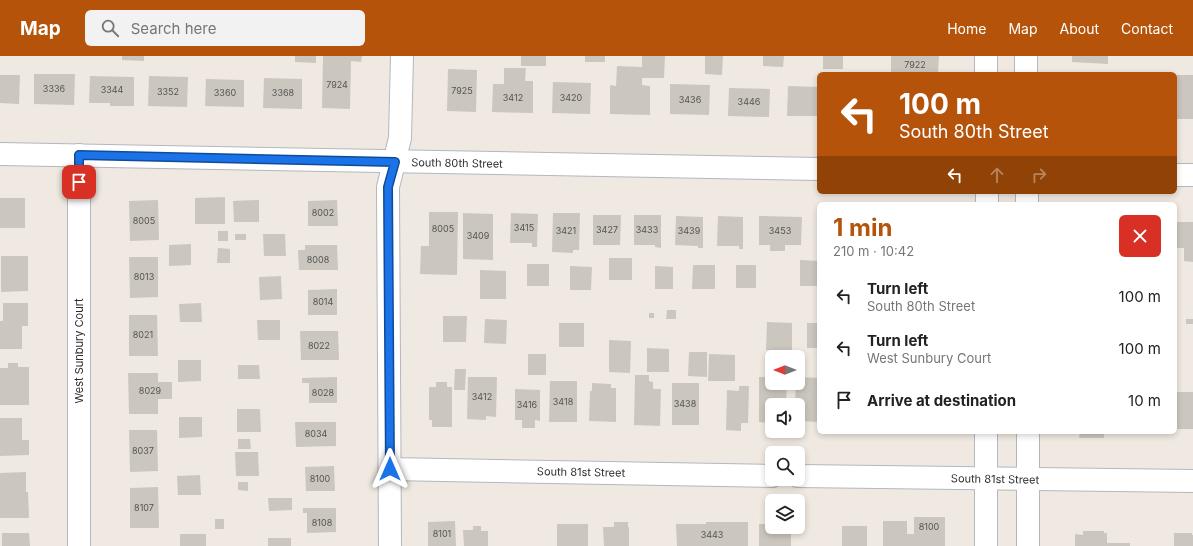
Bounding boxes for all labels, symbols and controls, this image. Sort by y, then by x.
search box [85,10,365,46]
text: Map [20,17,61,40]
icon: search [99,17,121,39]
text: Search here [131,19,216,38]
text: Home [947,20,986,37]
text: Map [1008,20,1038,37]
text: About [1060,20,1099,37]
text: Contact [1121,20,1173,37]
house number: 7922 [904,59,926,70]
house number: 7924 [326,79,348,90]
house number: 3336 [43,83,66,94]
house number: 3344 [101,84,124,95]
house number: 7925 [451,85,473,96]
house number: 3352 [157,86,179,97]
house number: 3360 [214,87,237,98]
house number: 3368 [272,87,295,98]
text: 100 m [899,87,981,121]
icon: left [833,88,885,140]
house number: 3412 [503,92,523,103]
house number: 3420 [560,92,583,103]
house number: 3436 [679,94,702,105]
house number: 3446 [738,96,761,107]
text: South 80th Street [899,121,1049,142]
street label: South 80th Street [411,155,503,171]
icon: left [944,164,966,186]
icon: ahead [986,164,1008,186]
icon: right [1028,164,1050,186]
pin [62,165,96,199]
icon: arrive [68,171,90,193]
house number: 8002 [312,207,334,218]
text: 1 min [833,213,892,242]
house number: 8005 [133,215,155,226]
button: close [1119,215,1161,257]
house number: 3415 [514,222,534,233]
house number: 8005 [432,223,454,234]
house number: 3427 [596,224,618,235]
house number: 3433 [636,224,659,235]
house number: 3421 [556,225,576,236]
house number: 3439 [678,225,701,236]
house number: 3453 [769,225,792,236]
house number: 3409 [467,230,490,241]
text: 210 m · 10:42 [833,243,914,259]
house number: 8008 [307,254,330,265]
house number: 8013 [134,271,155,282]
text: Turn left [867,279,928,298]
icon: left [833,285,855,307]
text: 100 m [1119,287,1161,306]
house number: 8014 [313,296,334,307]
street label: West Sunbury Court [72,298,86,404]
text: South 80th Street [867,298,975,314]
house number: 8021 [133,329,153,340]
text: Turn left [867,331,928,350]
icon: left [833,337,855,359]
text: 100 m [1119,339,1161,358]
house number: 8022 [308,340,330,351]
north arrow [765,350,805,390]
map controls [765,350,805,534]
text: West Sunbury Court [867,350,991,366]
house number: 8029 [139,385,162,396]
house number: 8028 [312,387,335,398]
icon: arrive [833,389,855,411]
house number: 3412 [472,391,492,402]
text: Arrive at destination [867,391,1016,410]
text: 10 m [1128,391,1161,410]
house number: 3418 [553,396,574,407]
house number: 3438 [674,398,697,409]
button: sound [765,398,805,438]
house number: 3416 [517,399,538,410]
house number: 8034 [305,428,327,439]
house number: 8037 [132,445,154,456]
button: search [765,446,805,486]
position arrow [369,448,411,490]
street label: South 81st Street [537,464,626,480]
street label: South 81st Street [951,471,1040,487]
house number: 8100 [310,473,331,484]
button: layers [765,494,805,534]
house number: 8107 [134,502,154,513]
house number: 8108 [312,517,333,528]
house number: 8100 [919,521,940,532]
house number: 8101 [433,528,451,539]
house number: 3443 [701,529,724,540]

